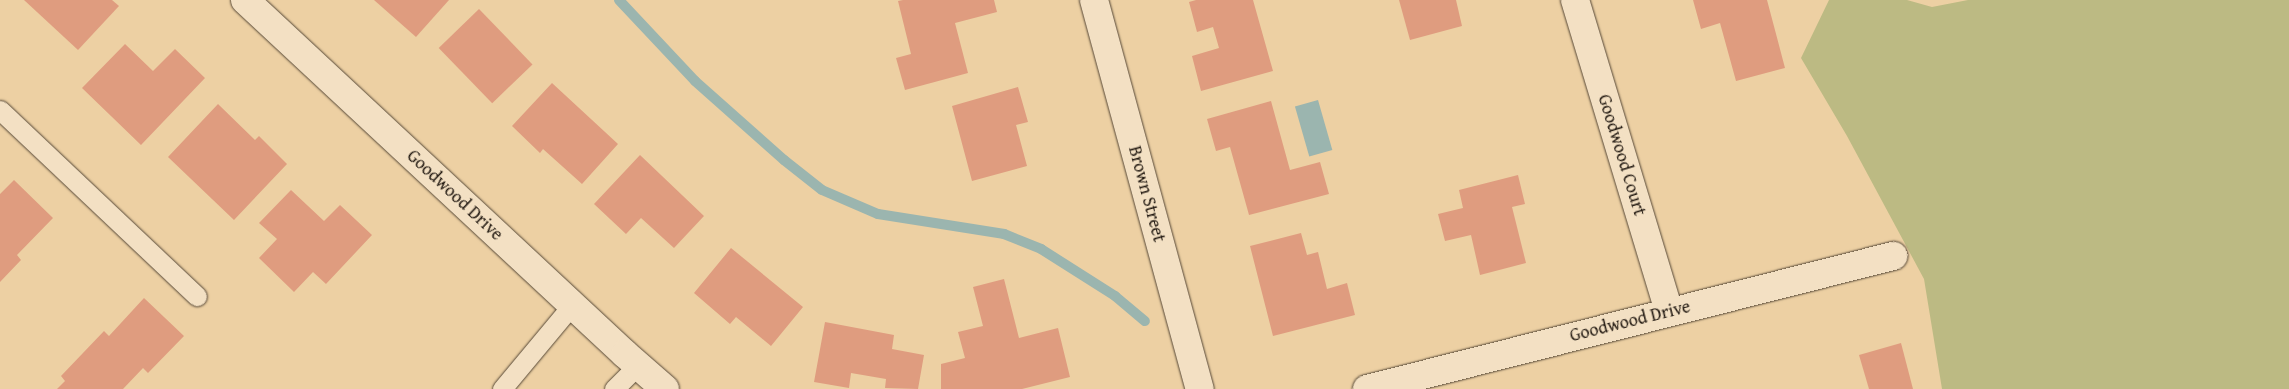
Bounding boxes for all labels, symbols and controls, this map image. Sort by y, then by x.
street label: Goodwood Court [1593,92,1651,218]
street label: Brown Street [1124,144,1170,244]
street label: Goodwood Drive [403,145,507,245]
street label: Goodwood Drive [1568,296,1692,346]

